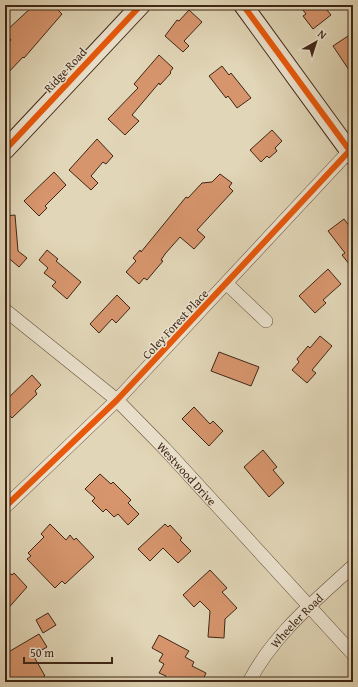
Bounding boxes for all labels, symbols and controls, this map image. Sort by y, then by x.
north arrow [296,22,336,62]
text: N [314,26,331,43]
street label: Ridge Road [40,43,91,96]
street label: Coley Forest Place [138,285,212,363]
street label: Westwood Drive [153,437,221,509]
street label: Wheeler Road [266,589,327,651]
scale bar [24,639,112,665]
text: 50 m [30,644,54,661]

